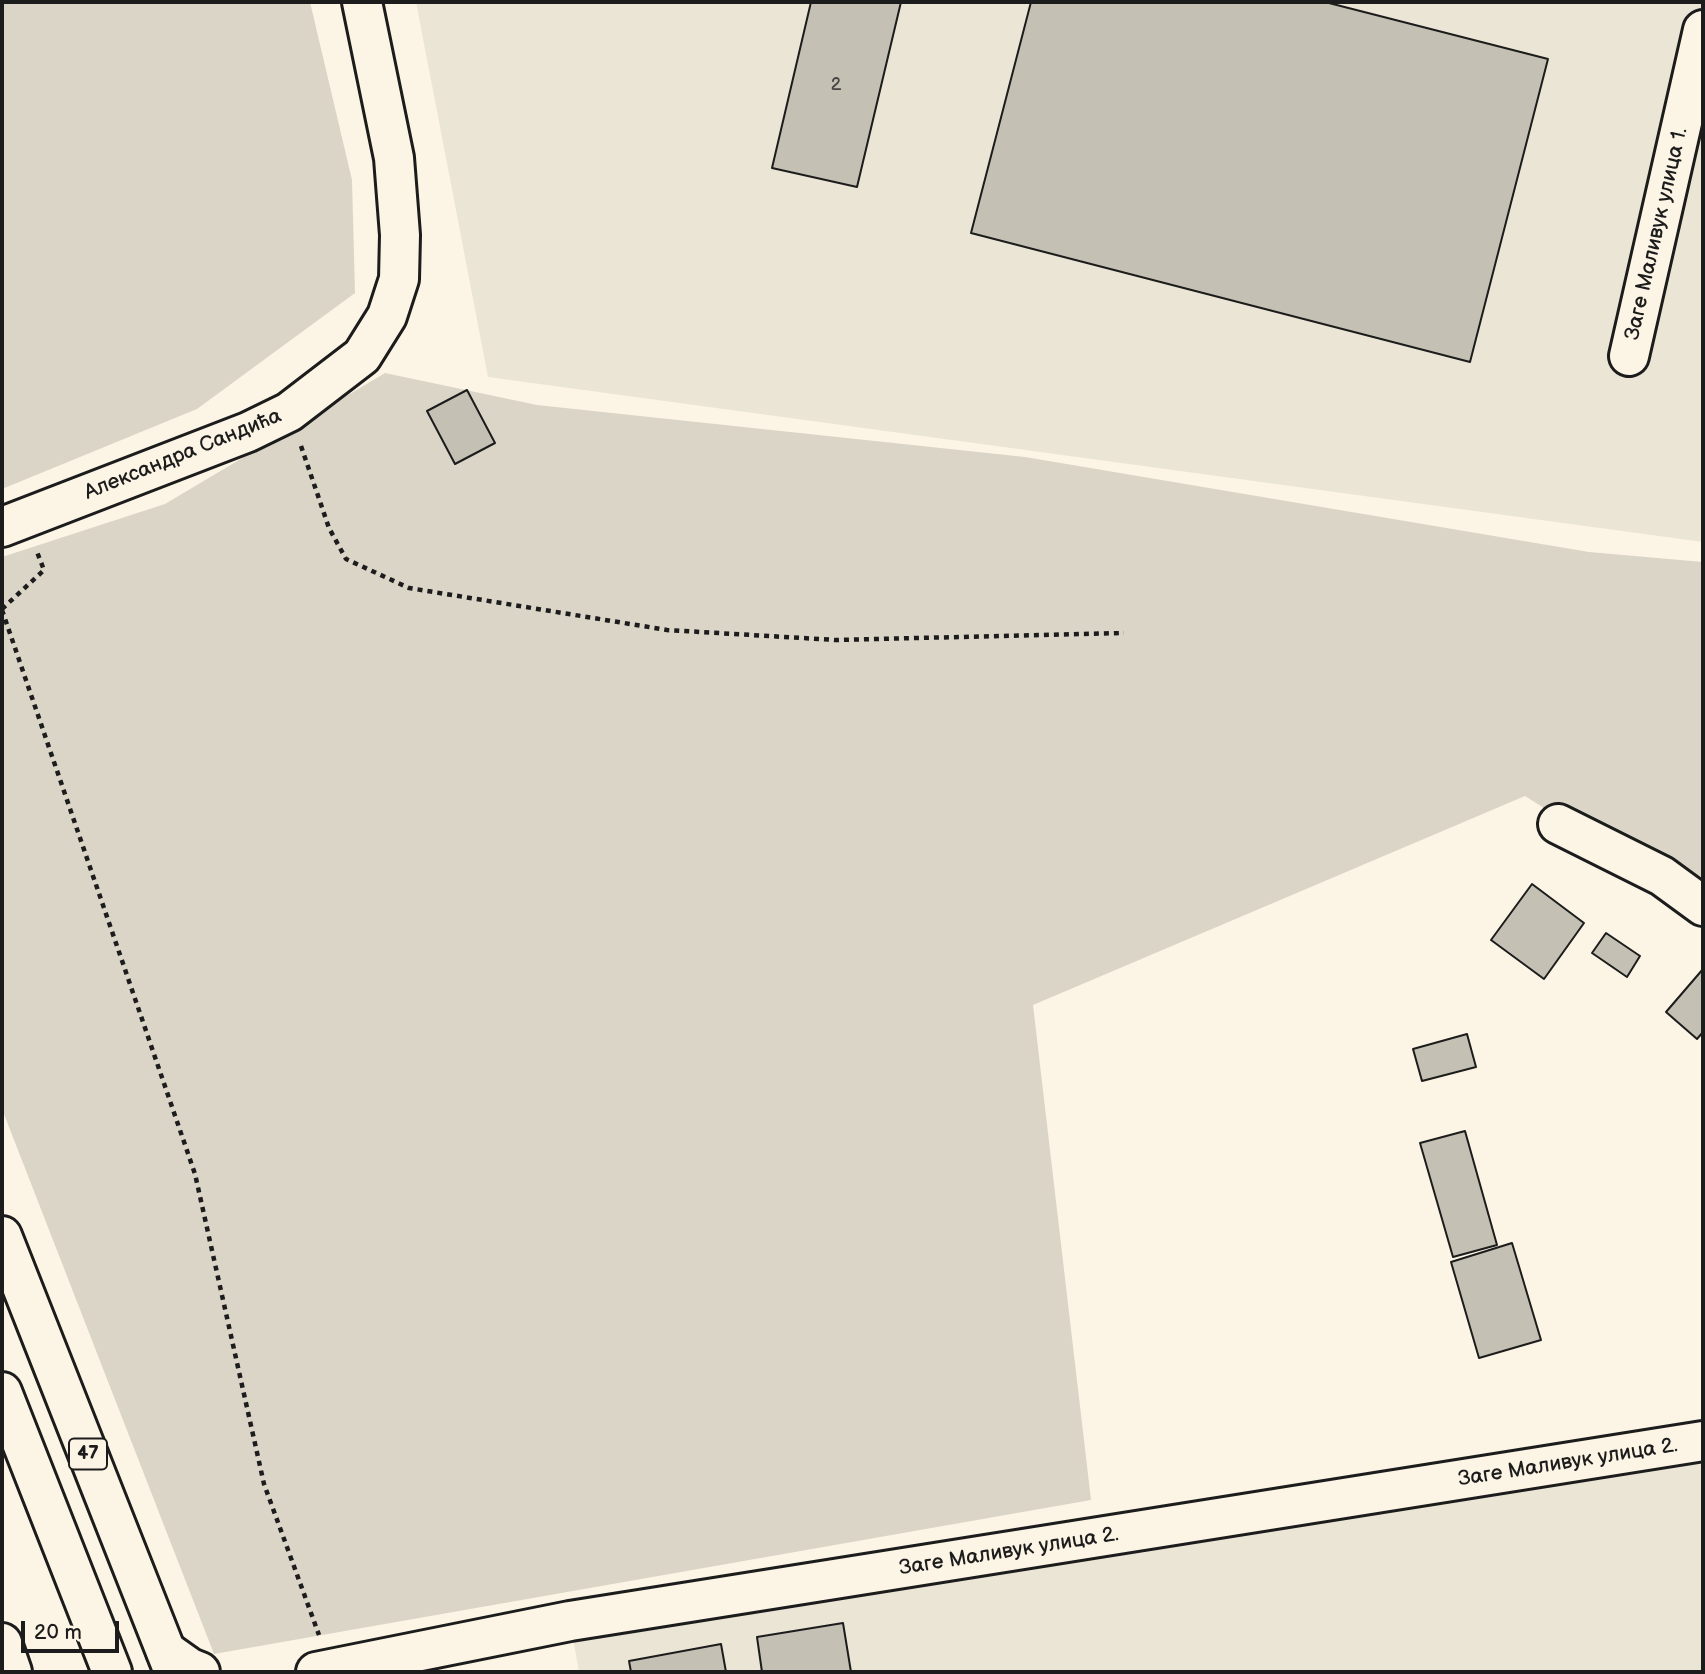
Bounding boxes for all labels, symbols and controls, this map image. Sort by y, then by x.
house number: 2 [831,74,841,96]
street label: Заге Маливук улица 1. [1620,125,1694,343]
street label: Александра Сандића [81,404,285,506]
street label: Заге Маливук улица 2. [1457,1433,1679,1493]
road number: 47 [69,1438,107,1470]
street label: Заге Маливук улица 2. [898,1522,1120,1582]
scale bar [24,1608,122,1652]
text: 20 m [34,1620,82,1645]

